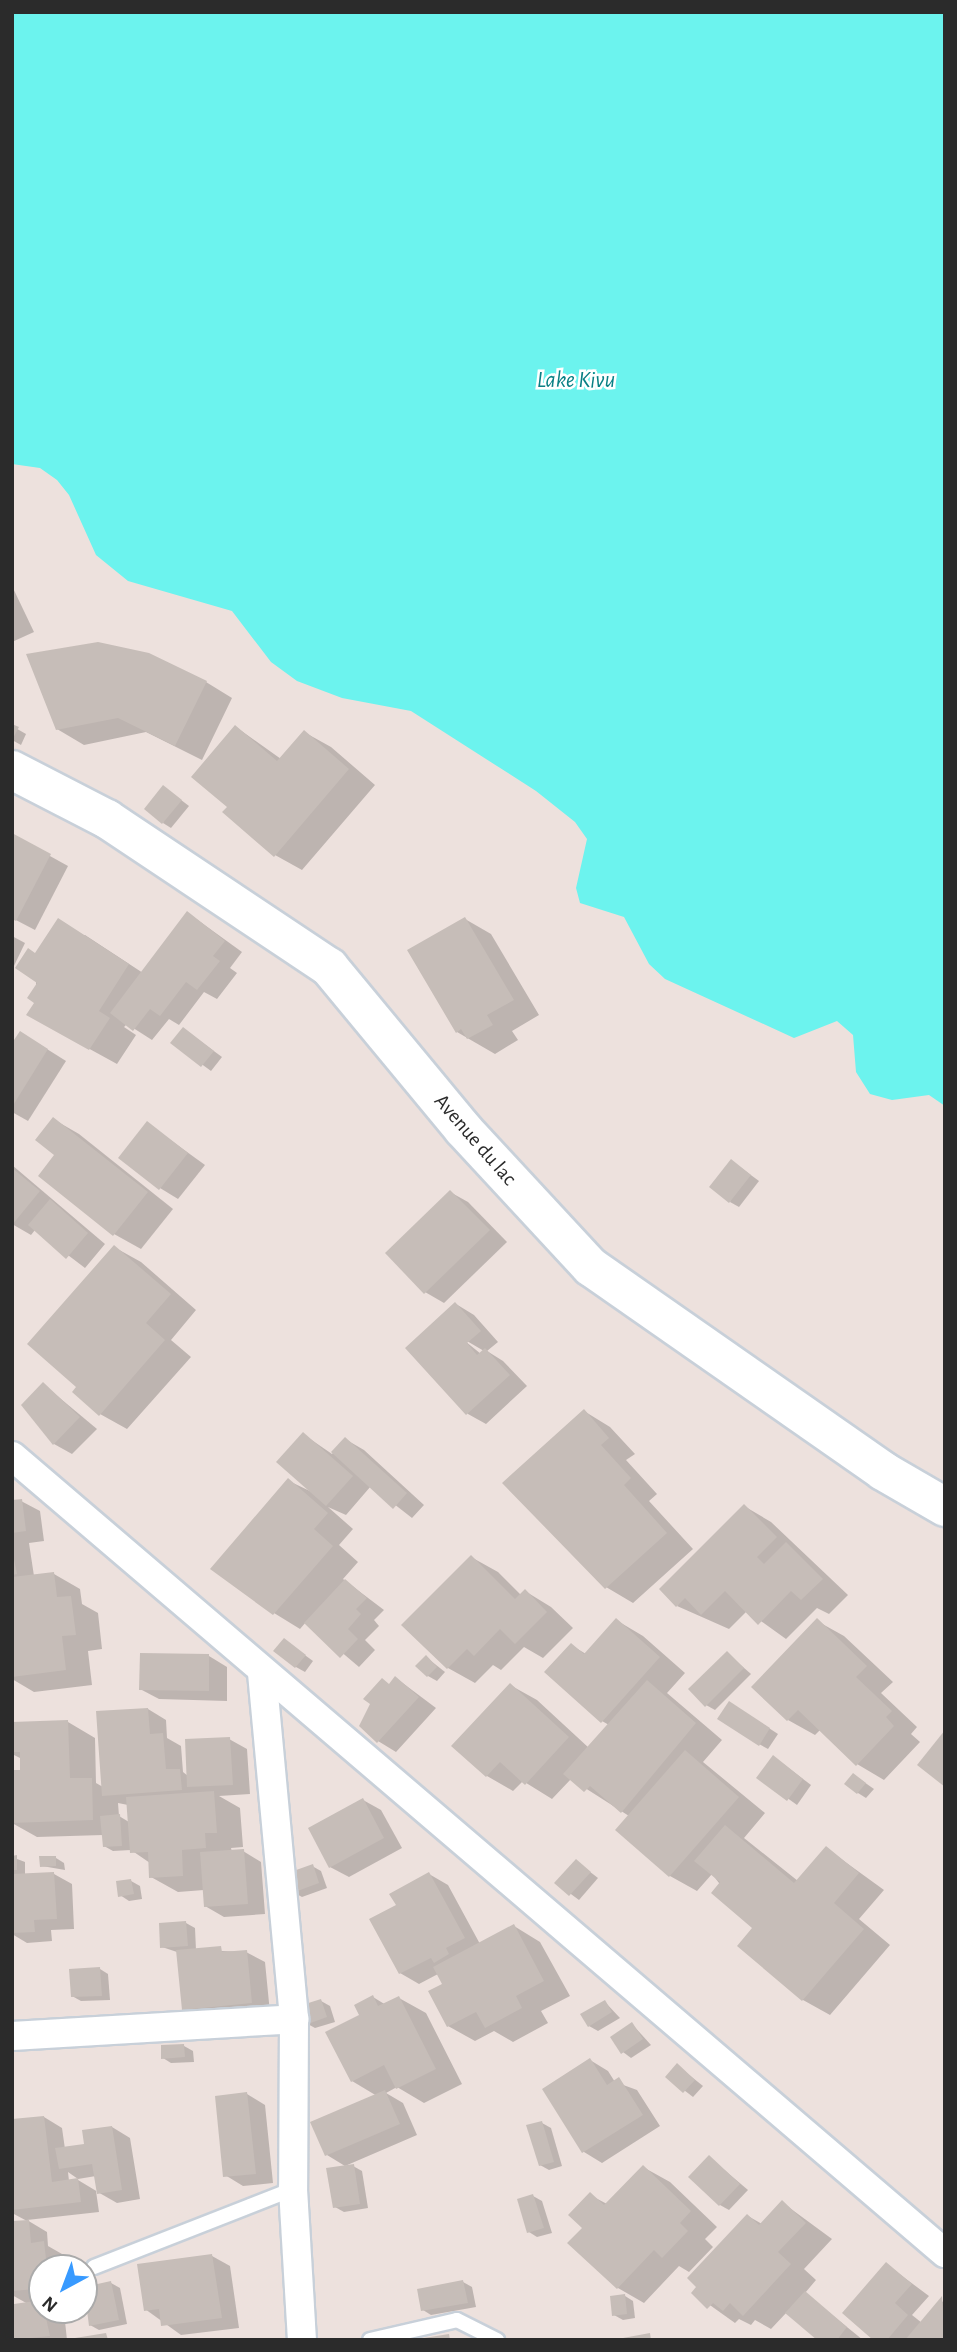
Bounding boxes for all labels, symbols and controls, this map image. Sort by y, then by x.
water label: Lake Kivu [537,367,615,395]
street label: Avenue du lac [429,1089,521,1191]
north arrow [28,2254,98,2324]
text: N [39,2292,61,2315]

